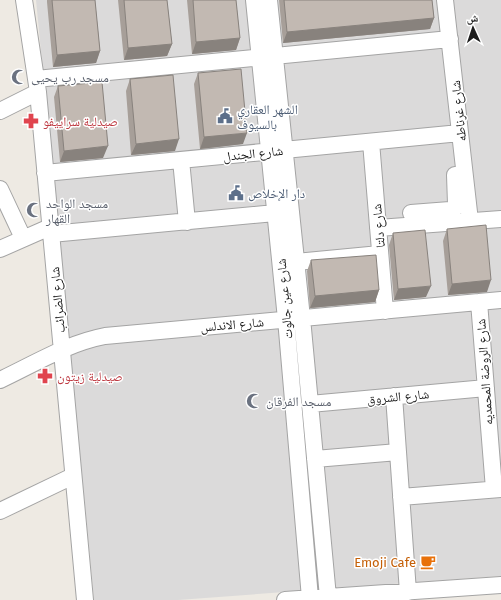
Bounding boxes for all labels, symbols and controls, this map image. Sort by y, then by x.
north arrow [453,8,493,48]
text: ش [466,12,479,26]
mosque icon: مسجد رب يحيى [10,68,28,86]
place label: مسجد رب يحيى [31,70,109,86]
street label: شارع غرناطه [448,79,471,142]
place label: الشهر العقاري بالسيوف [237,102,298,133]
public building icon: الشهر العقاري بالسيوف [216,107,234,125]
pharmacy icon: صيدلية سراييفو [22,112,40,130]
place label: صيدلية سراييفو [43,114,118,130]
street label: شارع الجندل [222,143,284,166]
public building icon: دار الإخلاص [227,184,245,202]
place label: دار الإخلاص [248,186,305,202]
place label: مسجد الواحد القهار [45,196,108,227]
mosque icon: مسجد الواحد القهار [25,201,43,219]
street label: شارع دلتا [369,203,390,249]
street label: شارع عين جالوت [274,258,297,340]
street label: شارع الضرائب [47,266,70,334]
street label: شارع الاندلس [200,314,265,337]
street label: شارع الروضة المحمديه [473,318,498,426]
pharmacy icon: صيدلية زيتون [36,367,54,385]
place label: صيدلية زيتون [57,369,123,385]
street label: شارع الشروق [366,386,430,409]
mosque icon: مسجد الفرقان [245,392,263,410]
place label: مسجد الفرقان [266,394,331,410]
cafe icon: Emoji Cafe [419,553,437,571]
place label: Emoji Cafe [354,555,416,570]

